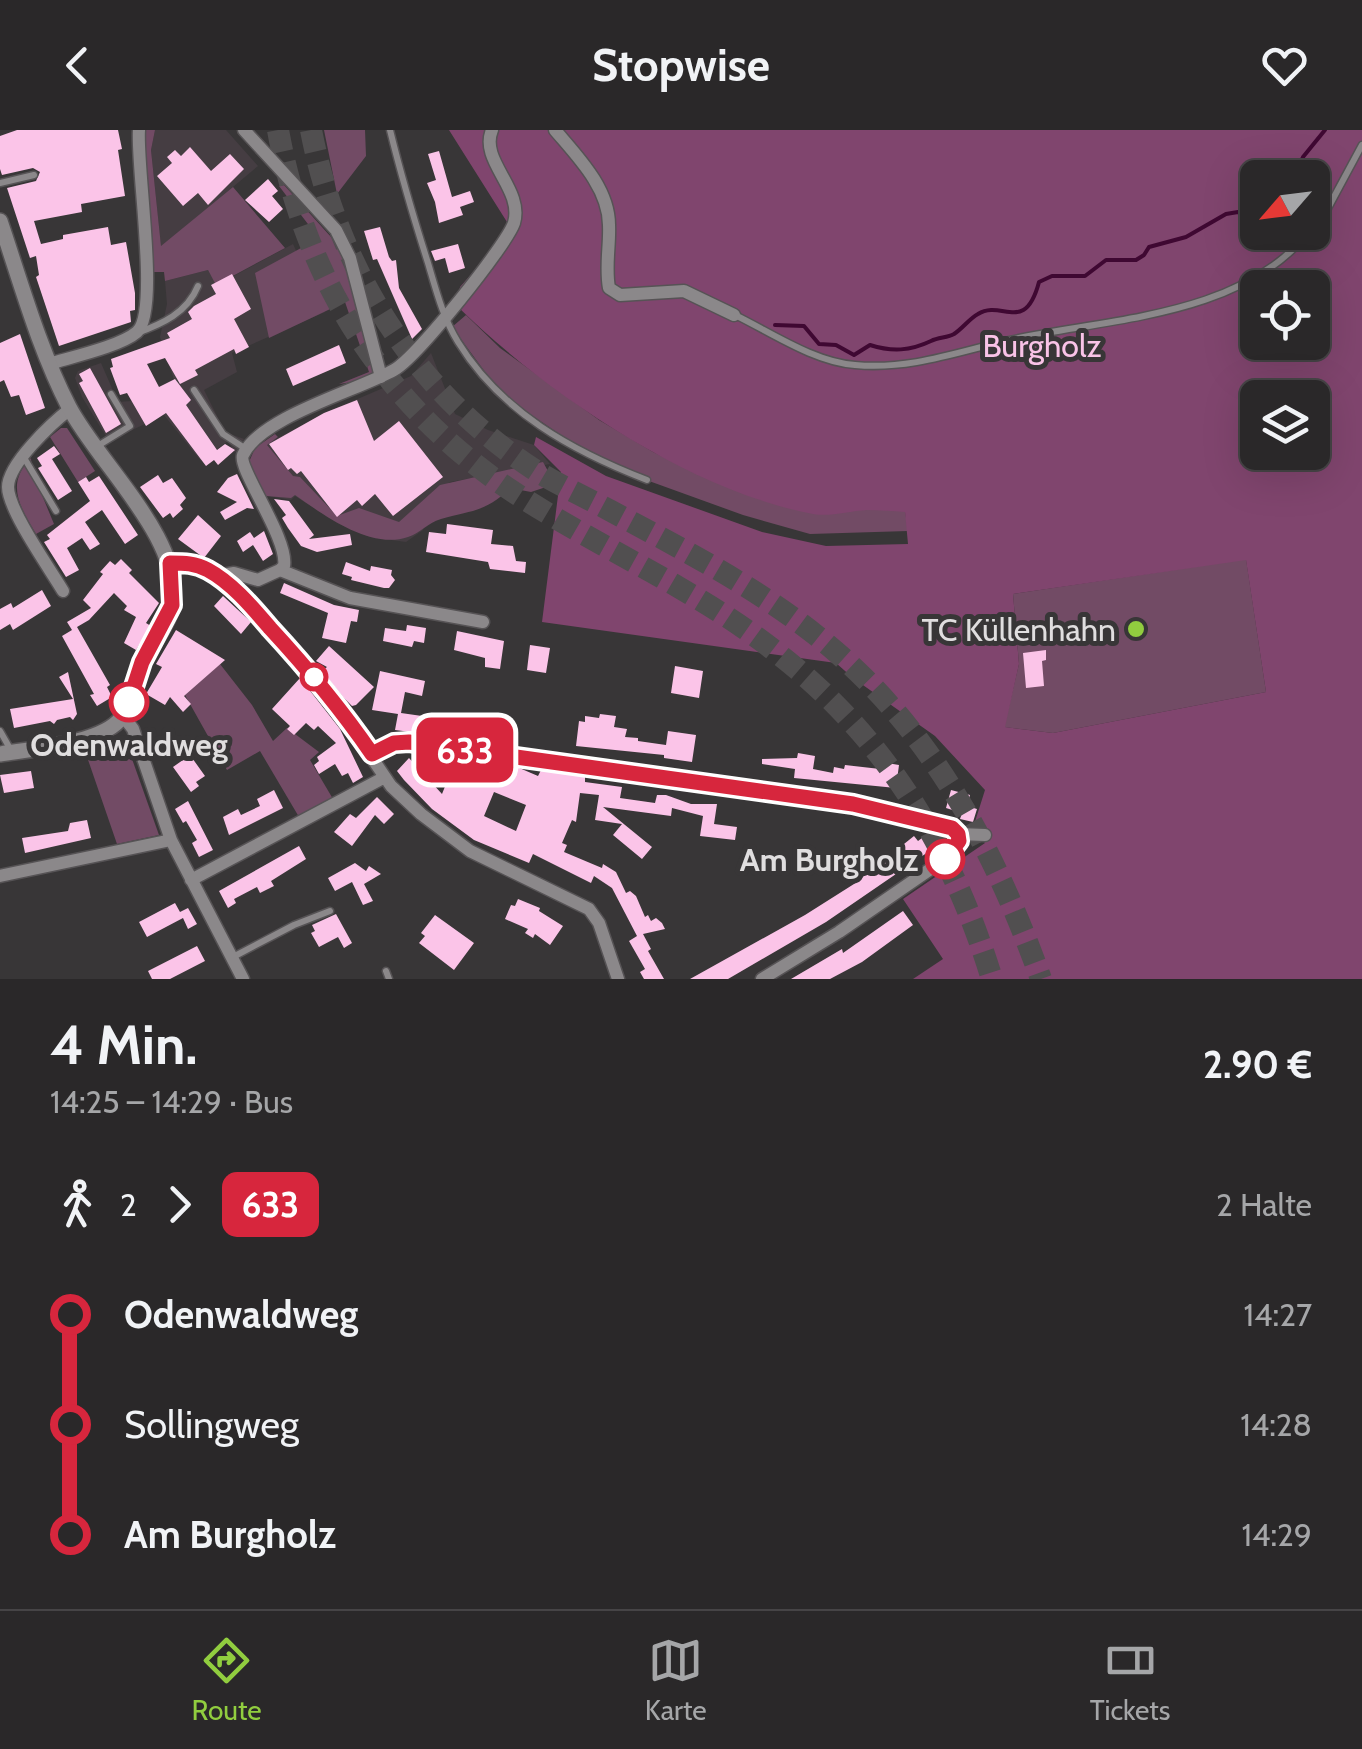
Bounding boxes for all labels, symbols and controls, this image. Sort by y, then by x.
icon: back [50,38,105,93]
text: Stopwise [592,38,770,92]
icon: heart [1257,38,1312,93]
north arrow [1240,160,1330,250]
map controls [1240,160,1330,470]
button: locate [1240,270,1330,360]
park label: Burgholz [982,326,1102,365]
button: layers [1240,380,1330,470]
place label: TC Küllenhahn [922,610,1116,649]
marker: TC Küllenhahn [1125,618,1147,640]
unlabelled marker [301,664,327,690]
marker: Odenwaldweg [110,683,148,721]
line badge: 633 [408,718,522,782]
place label: Odenwaldweg [30,725,228,764]
text: 633 [436,729,494,772]
place label: Am Burgholz [740,840,918,879]
marker: Am Burgholz [926,840,964,878]
text: 4 Min. [50,1011,198,1078]
text: 2.90 € [1203,1041,1312,1088]
text: 14:25 – 14:29 · Bus [50,1082,293,1121]
icon: walk [50,1177,105,1232]
icon: forward [152,1177,207,1232]
text: 633 [242,1183,299,1226]
text: 2 [120,1185,137,1224]
text: 2 Halte [1216,1185,1312,1224]
text: Odenwaldweg [124,1291,358,1338]
text: 14:27 [1244,1295,1312,1334]
text: Sollingweg [124,1401,299,1448]
text: 14:28 [1240,1405,1312,1444]
text: Am Burgholz [124,1511,336,1558]
text: 14:29 [1241,1515,1312,1554]
tab: Route [192,1633,262,1727]
tab: Karte [645,1633,707,1727]
tab: Tickets [1090,1633,1170,1727]

